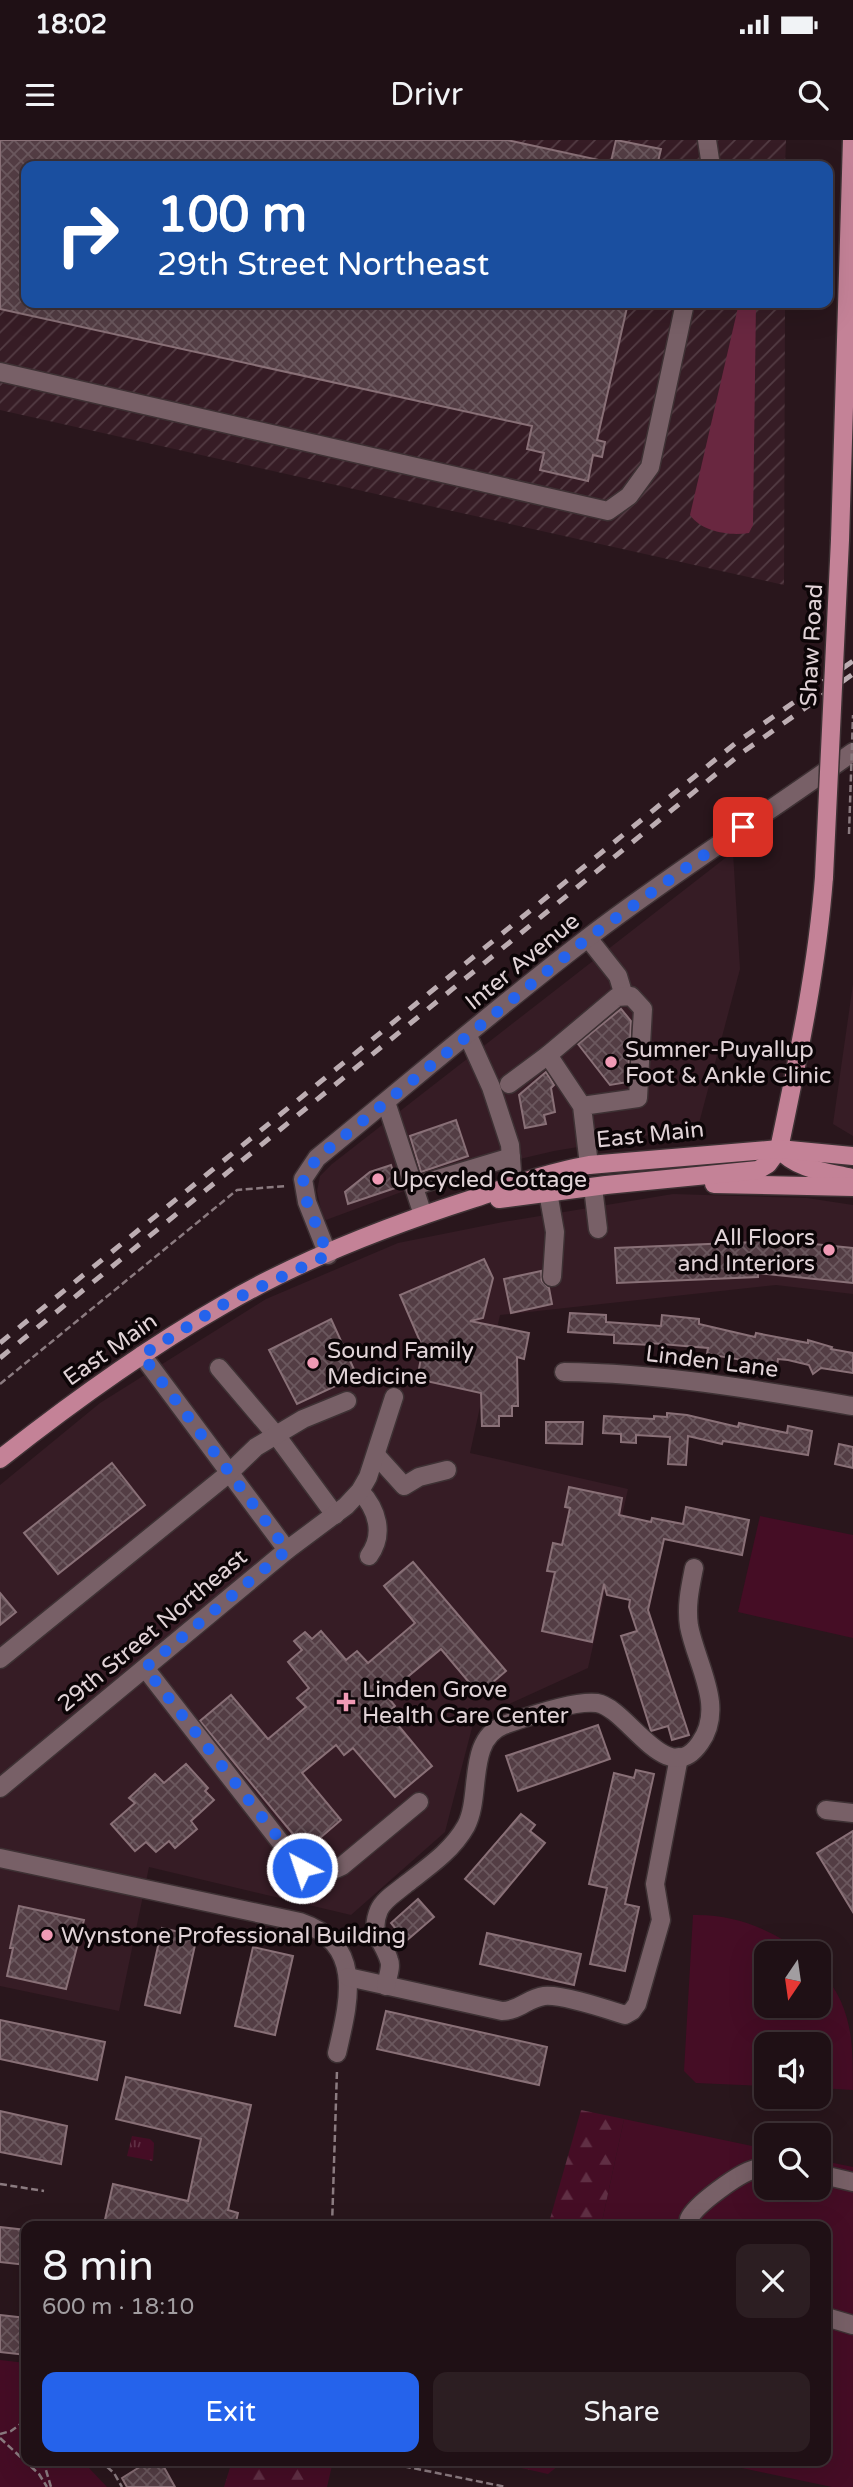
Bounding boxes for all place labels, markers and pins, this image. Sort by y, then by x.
pin [713,797,773,857]
place label: Sumner-Puyallup Foot & Ankle Clinic [625,1036,831,1090]
marker: Sumner-Puyallup Foot & Ankle Clinic [603,1054,619,1070]
place label: Upcycled Cottage [392,1166,587,1194]
marker: Upcycled Cottage [370,1171,386,1187]
place label: All Floors and Interiors [678,1224,815,1278]
marker: All Floors and Interiors [821,1242,837,1258]
place label: Sound Family Medicine [327,1337,474,1391]
marker: Sound Family Medicine [305,1355,321,1371]
place label: Linden Grove Health Care Center [362,1676,569,1730]
marker: Linden Grove Health Care Center [336,1692,356,1712]
place label: Wynstone Professional Building [61,1922,406,1950]
marker: Wynstone Professional Building [39,1927,55,1943]

